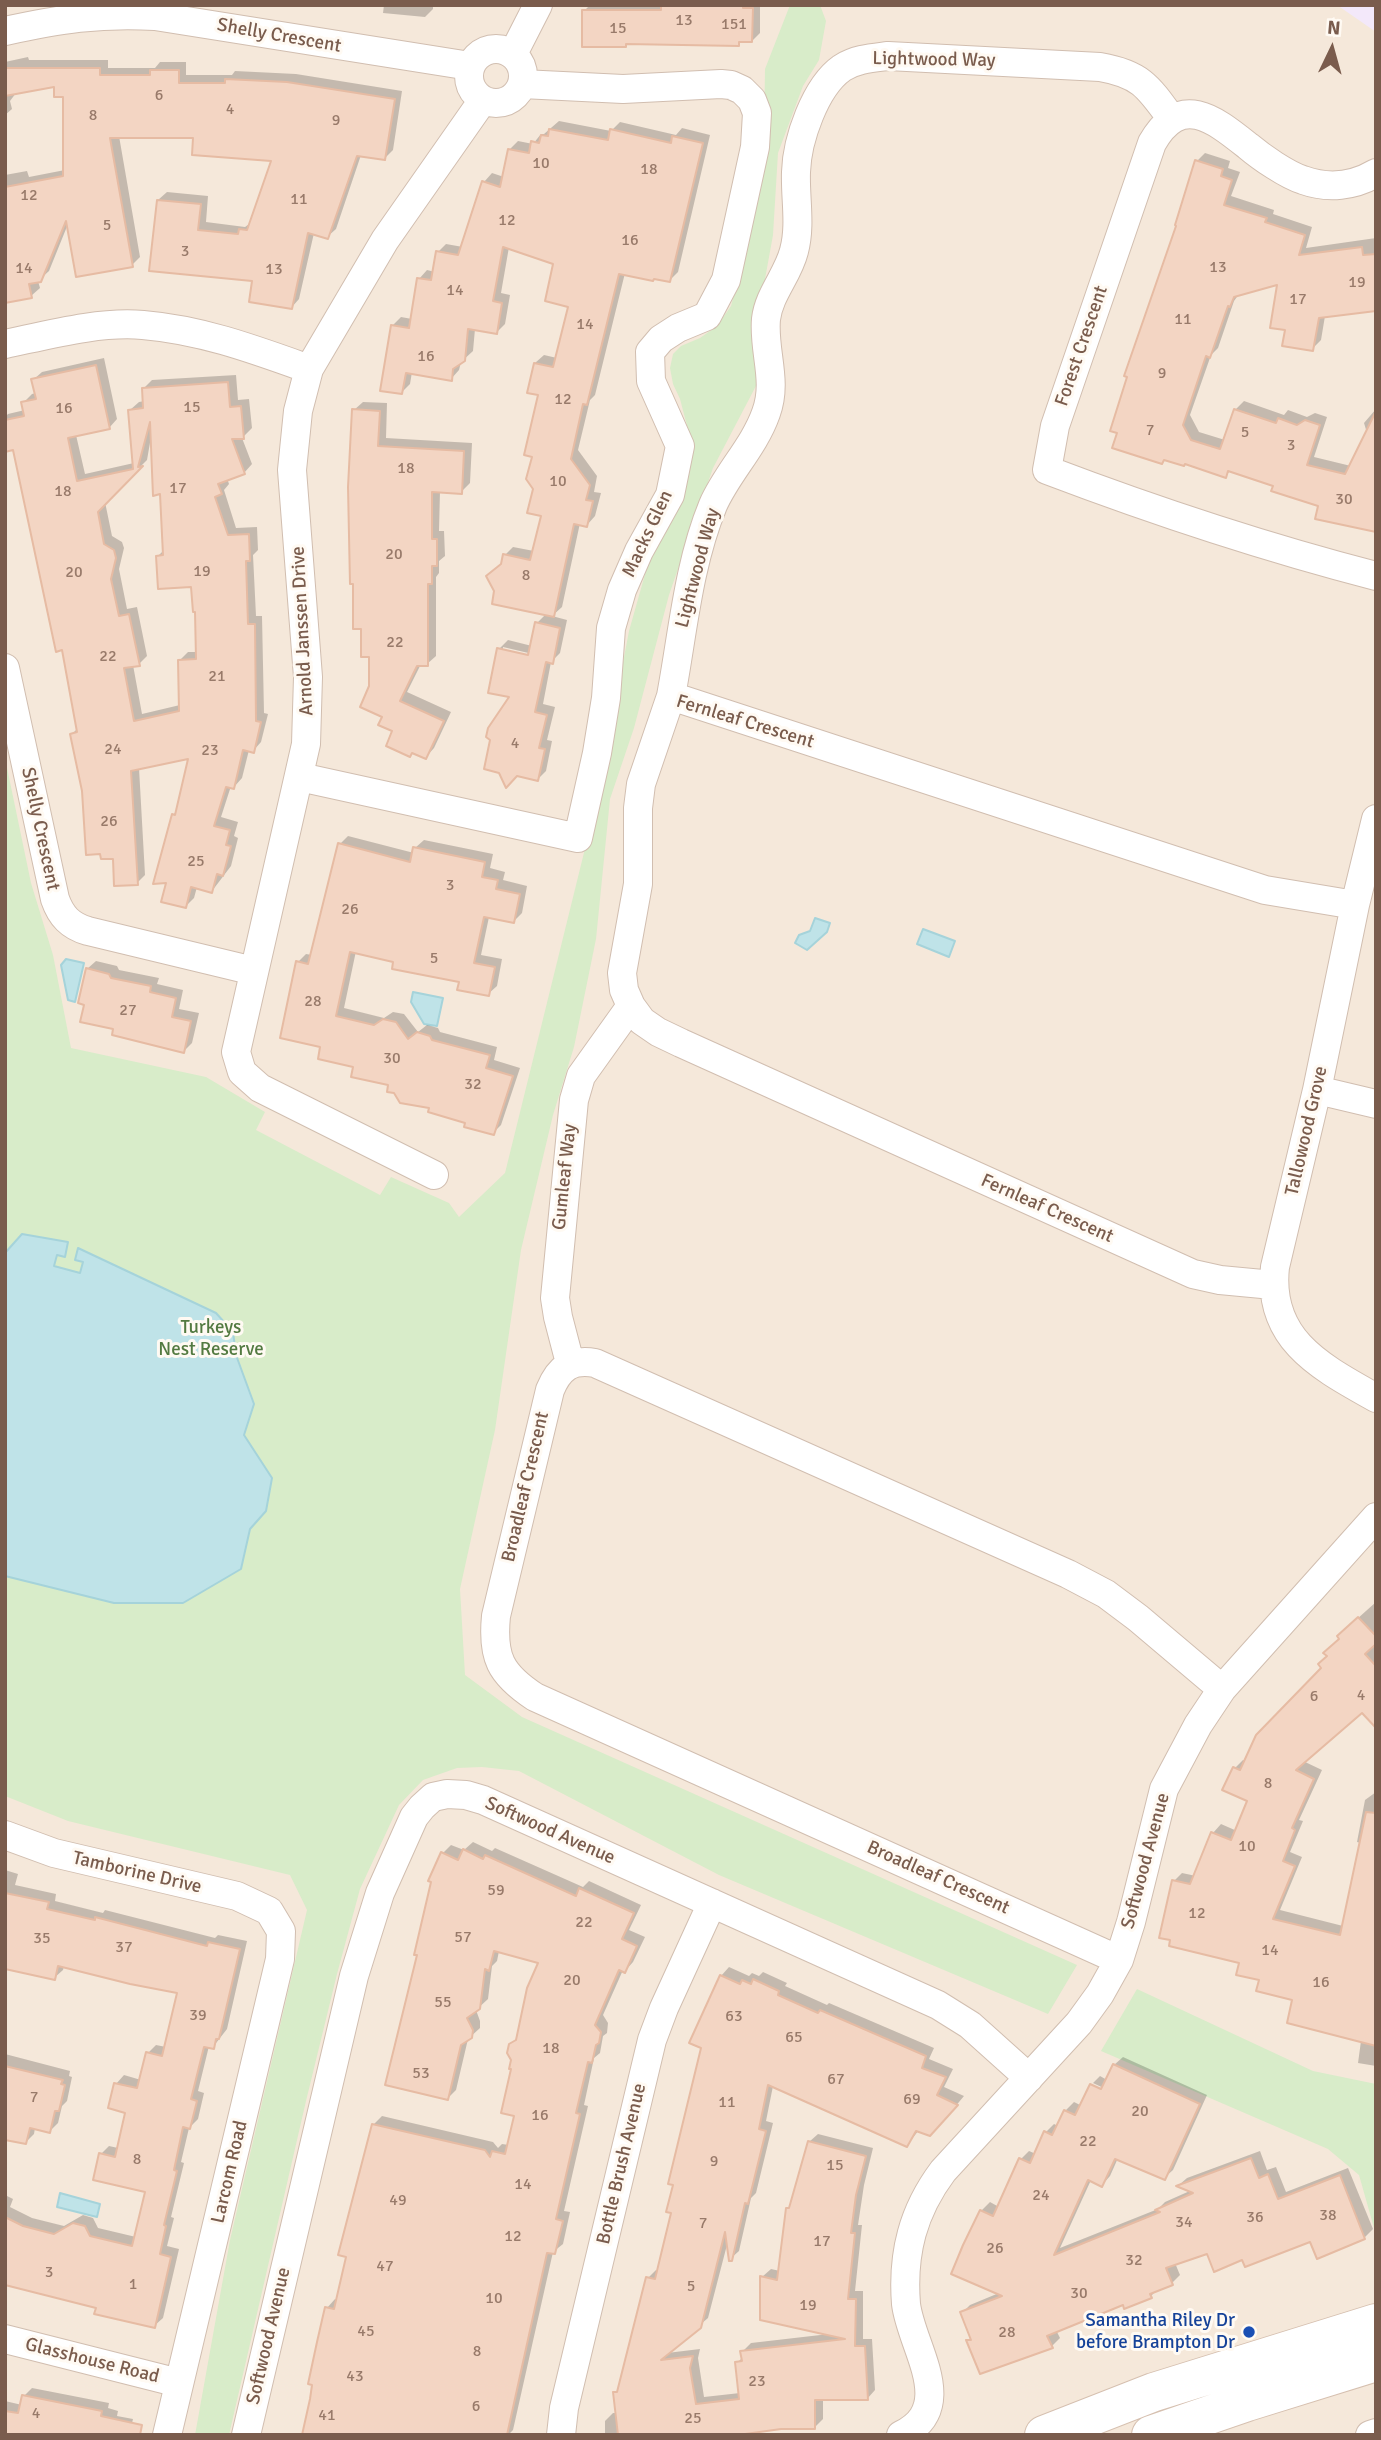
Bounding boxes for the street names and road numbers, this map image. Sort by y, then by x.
street label: Shelly Crescent [215,14,343,58]
street label: Lightwood Way [872,48,996,72]
street label: Forest Crescent [1051,283,1113,409]
street label: Macks Glen [618,487,678,581]
street label: Lightwood Way [671,506,725,630]
street label: Arnold Janssen Drive [287,546,319,716]
street label: Fernleaf Crescent [673,690,817,754]
street label: Shelly Crescent [16,765,64,893]
street label: Tallowood Grove [1281,1064,1333,1198]
street label: Gumleaf Way [548,1123,582,1231]
street label: Fernleaf Crescent [977,1170,1117,1248]
street label: Broadleaf Crescent [498,1410,554,1564]
street label: Softwood Avenue [1117,1791,1175,1931]
street label: Softwood Avenue [482,1792,618,1870]
street label: Broadleaf Crescent [863,1836,1013,1920]
street label: Tamborine Drive [70,1847,204,1899]
street label: Bottle Brush Avenue [592,2081,652,2247]
street label: Larcom Road [207,2118,253,2226]
street label: Softwood Avenue [242,2265,296,2407]
street label: Glasshouse Road [23,2333,161,2389]

